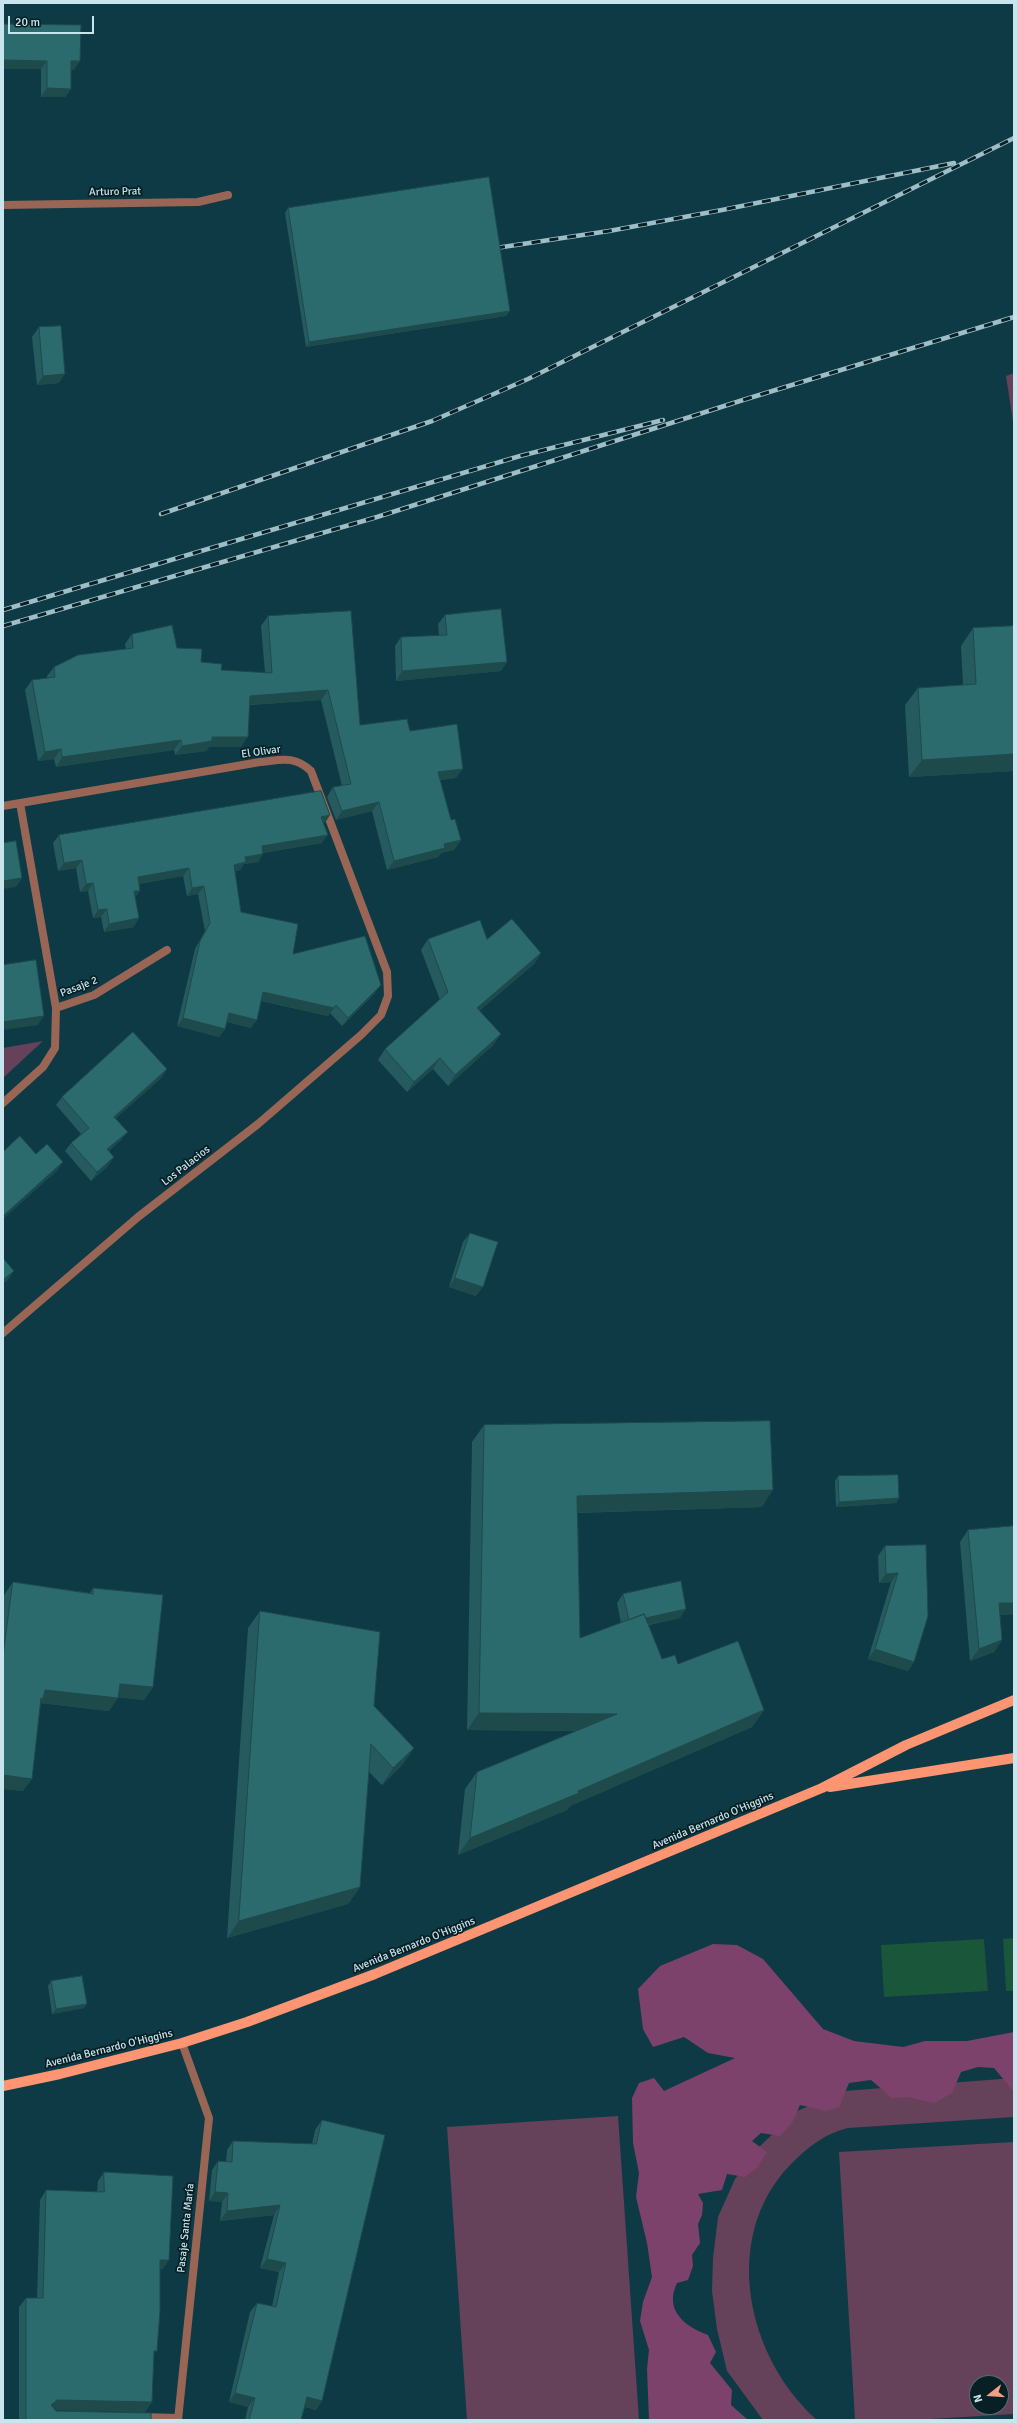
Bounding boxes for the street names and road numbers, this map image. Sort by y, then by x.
street label: Arturo Prat [89,185,141,199]
street label: El Olivar [240,743,282,761]
street label: Pasaje 2 [58,974,100,1000]
street label: Los Palacios [159,1143,213,1189]
street label: Avenida Bernardo O'Higgins [650,1789,776,1853]
street label: Avenida Bernardo O'Higgins [351,1914,477,1976]
street label: Avenida Bernardo O'Higgins [44,2027,174,2071]
street label: Pasaje Santa María [175,2183,197,2273]

